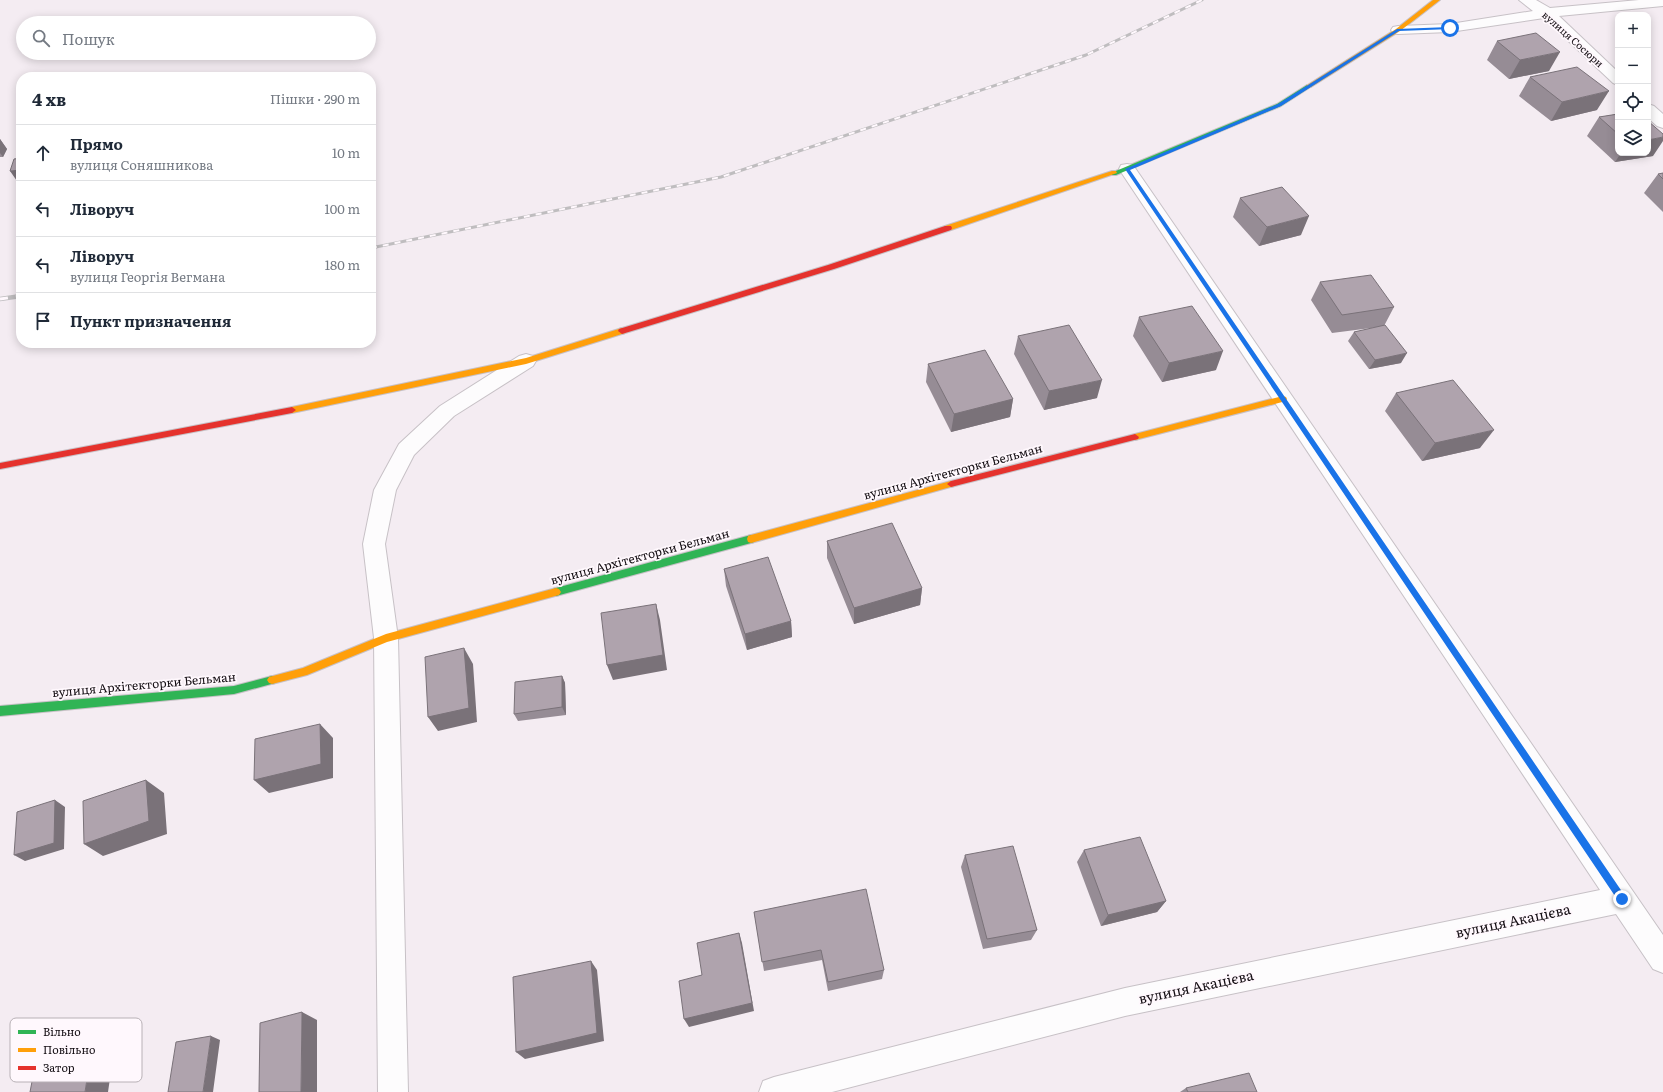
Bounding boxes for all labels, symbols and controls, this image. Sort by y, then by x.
street label: вулиця Сосюри [1539,7,1607,70]
map controls [1615,12,1651,156]
button: + [1615,12,1651,48]
search box [16,16,376,60]
route start [1441,19,1459,37]
icon: search [30,27,52,49]
text: Пошук [62,27,115,50]
button: − [1615,48,1651,84]
button: locate [1615,84,1651,120]
text: 4 хв [32,86,66,111]
text: Пішки · 290 m [270,89,360,108]
button: layers [1615,120,1651,156]
text: Прямо [70,132,123,155]
icon: ahead [32,142,54,164]
text: 10 m [332,143,360,162]
text: вулиця Соняшникова [70,155,213,174]
text: Ліворуч [70,197,134,220]
icon: left [32,198,54,220]
text: 100 m [324,199,360,218]
text: Ліворуч [70,244,134,267]
icon: left [32,254,54,276]
text: 180 m [325,255,360,274]
text: вулиця Георгія Вегмана [70,267,225,286]
text: Пункт призначення [70,309,231,332]
icon: arrive [32,310,54,332]
street label: вулиця Архітекторки Бельман [861,438,1044,504]
street label: вулиця Архітекторки Бельман [548,523,731,589]
street label: вулиця Архітекторки Бельман [51,667,237,701]
route end [1613,890,1631,908]
street label: вулиця Акацієва [1453,898,1573,942]
street label: вулиця Акацієва [1136,964,1256,1008]
legend [10,1018,142,1082]
text: Вільно [43,1023,81,1039]
text: Повільно [43,1041,95,1057]
text: Затор [43,1059,75,1075]

